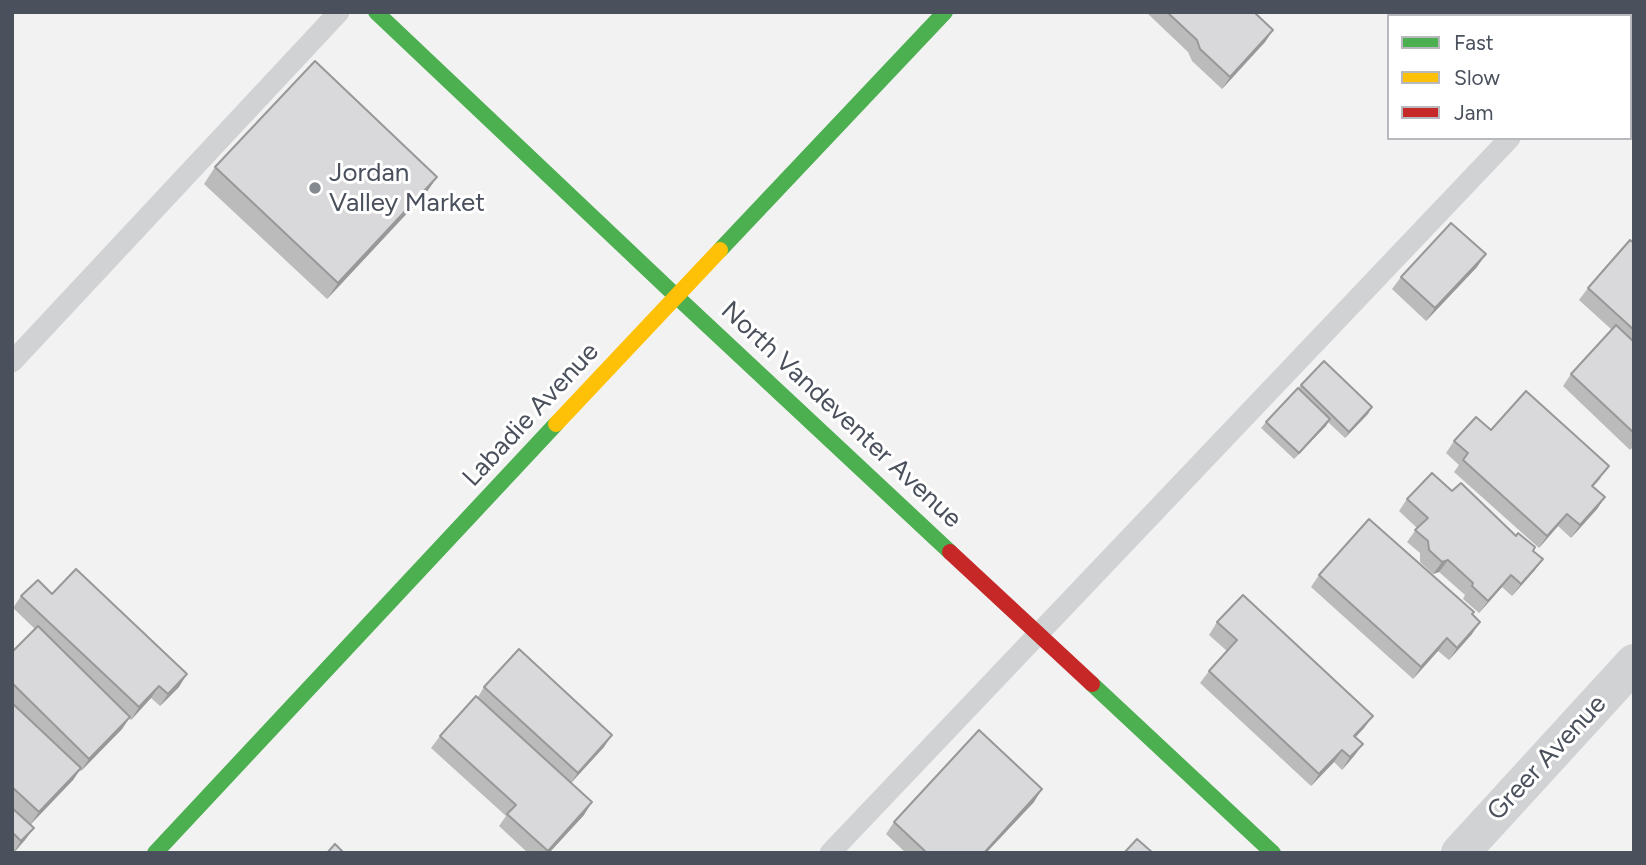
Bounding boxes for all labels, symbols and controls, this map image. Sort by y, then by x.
legend [1387,14,1632,140]
text: Fast [1454,30,1494,55]
text: Slow [1454,65,1500,90]
text: Jam [1454,100,1493,125]
place label: Jordan Valley Market [329,157,485,218]
marker: Jordan Valley Market [307,180,323,196]
street label: North Vandeventer Avenue [714,295,968,535]
street label: Labadie Avenue [456,337,606,493]
street label: Greer Avenue [1481,689,1613,827]

